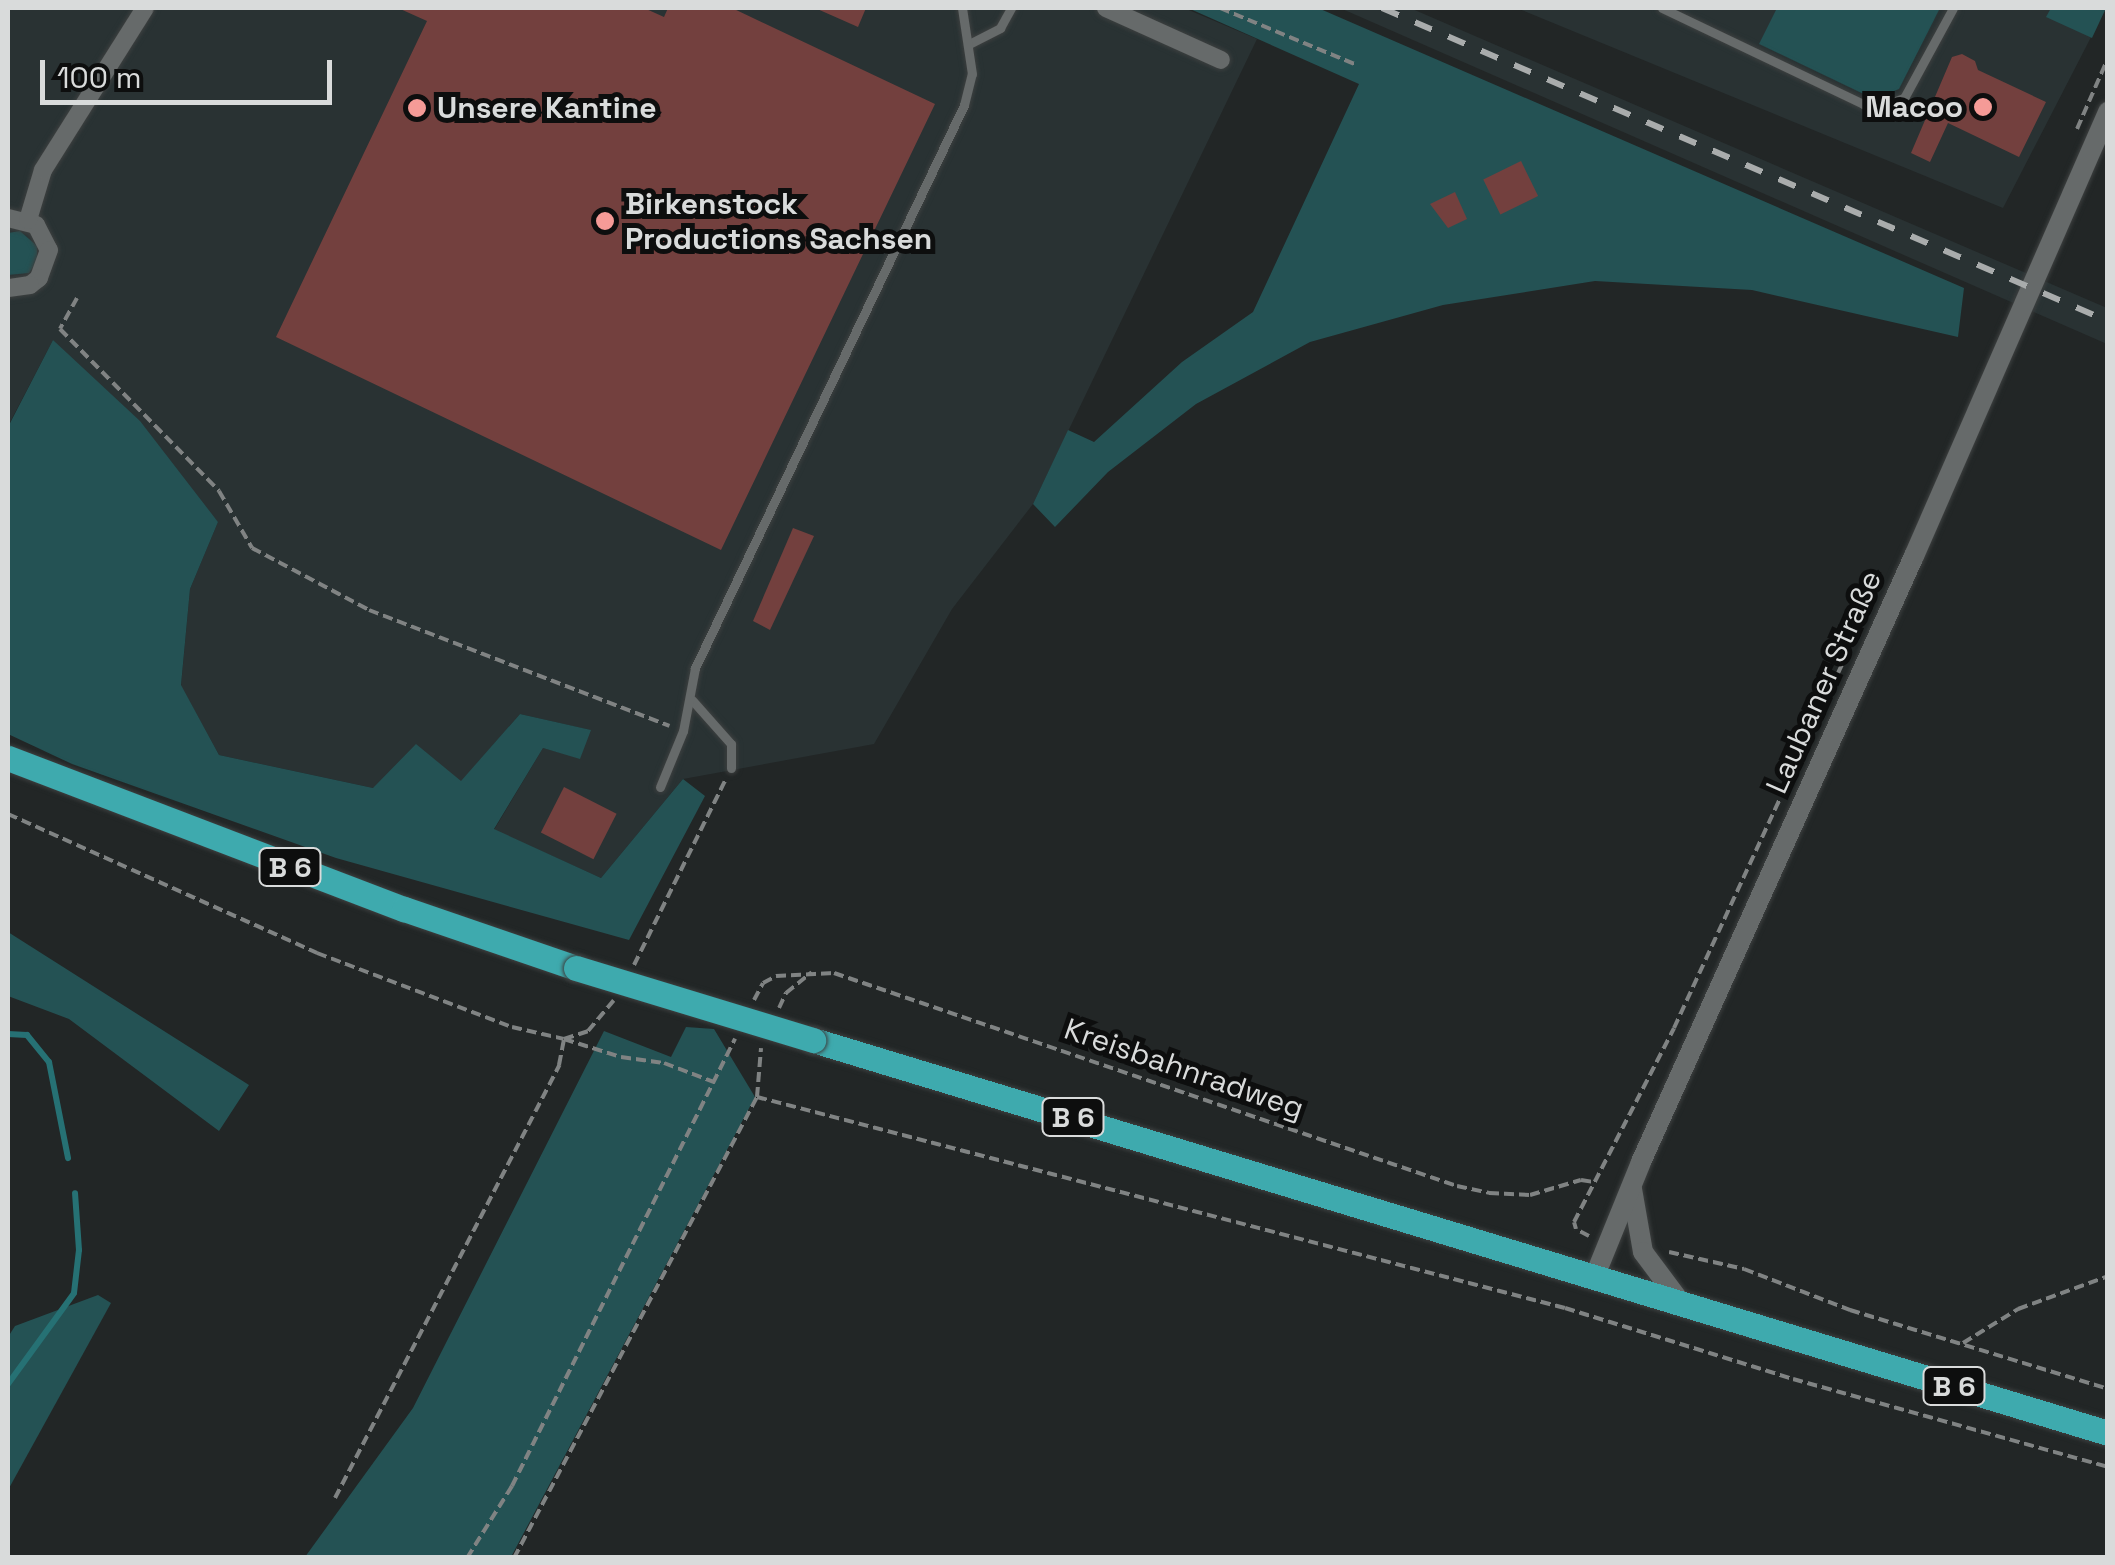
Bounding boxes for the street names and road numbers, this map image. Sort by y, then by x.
street label: Laubaner Straße [1759,565,1889,799]
road number: B 6 [258,844,322,890]
street label: Kreisbahnradweg [1059,1011,1309,1127]
road number: B 6 [1040,1094,1106,1140]
road number: B 6 [1922,1363,1986,1409]

